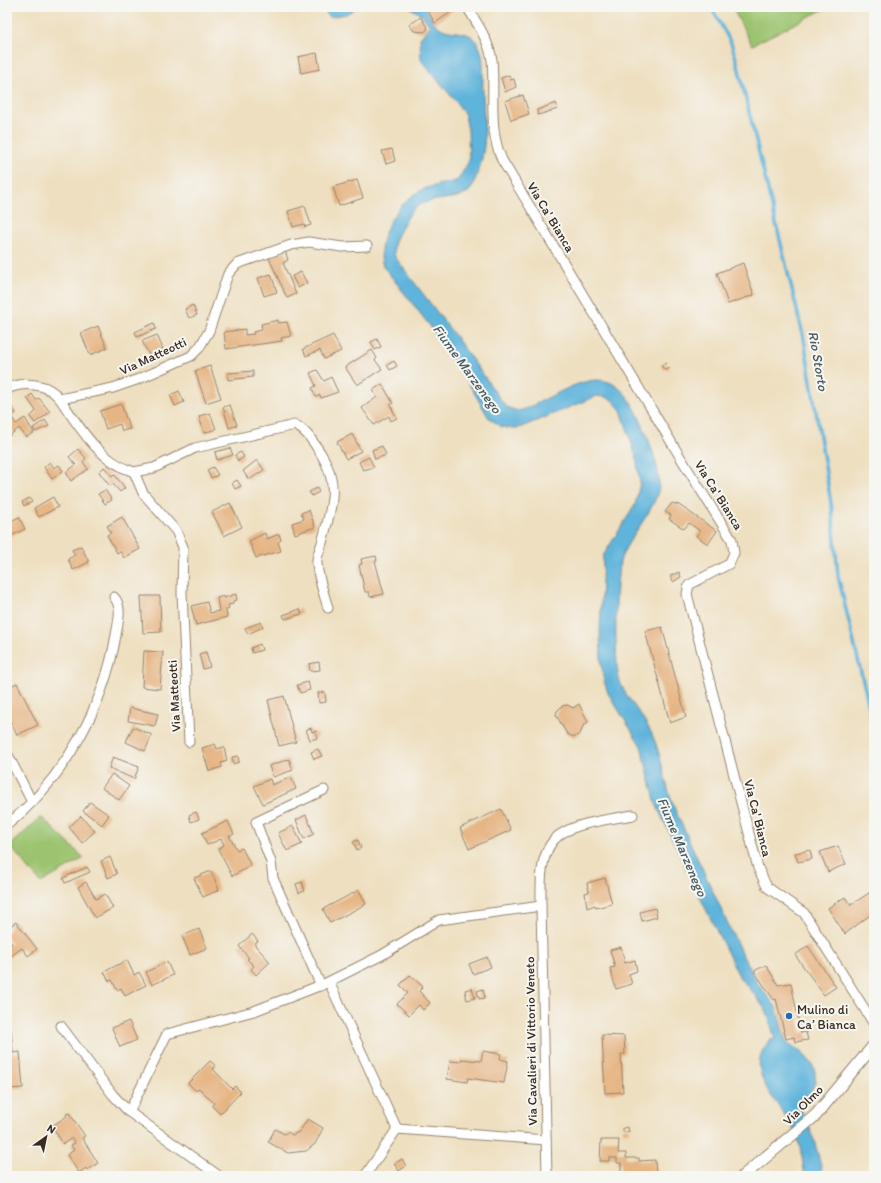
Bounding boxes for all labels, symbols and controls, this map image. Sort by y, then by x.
street label: Via Ca' Bianca [524,179,578,255]
water label: Fiume Marzenego [429,321,506,418]
water label: Rio Storto [804,330,832,393]
street label: Via Matteotti [117,334,189,378]
street label: Via Ca' Bianca [692,458,746,533]
street label: Via Matteotti [165,660,183,732]
street label: Via Ca' Bianca [741,778,775,858]
water label: Fiume Marzenego [653,795,711,900]
street label: Via Cavalieri di Vittorio Veneto [522,956,540,1126]
place label: Mulino di Ca’ Bianca [797,1002,856,1032]
marker: Mulino di Ca’ Bianca [784,1011,794,1021]
street label: Via Olmo [780,1082,826,1128]
north arrow [26,1117,66,1157]
text: N [45,1122,58,1137]

